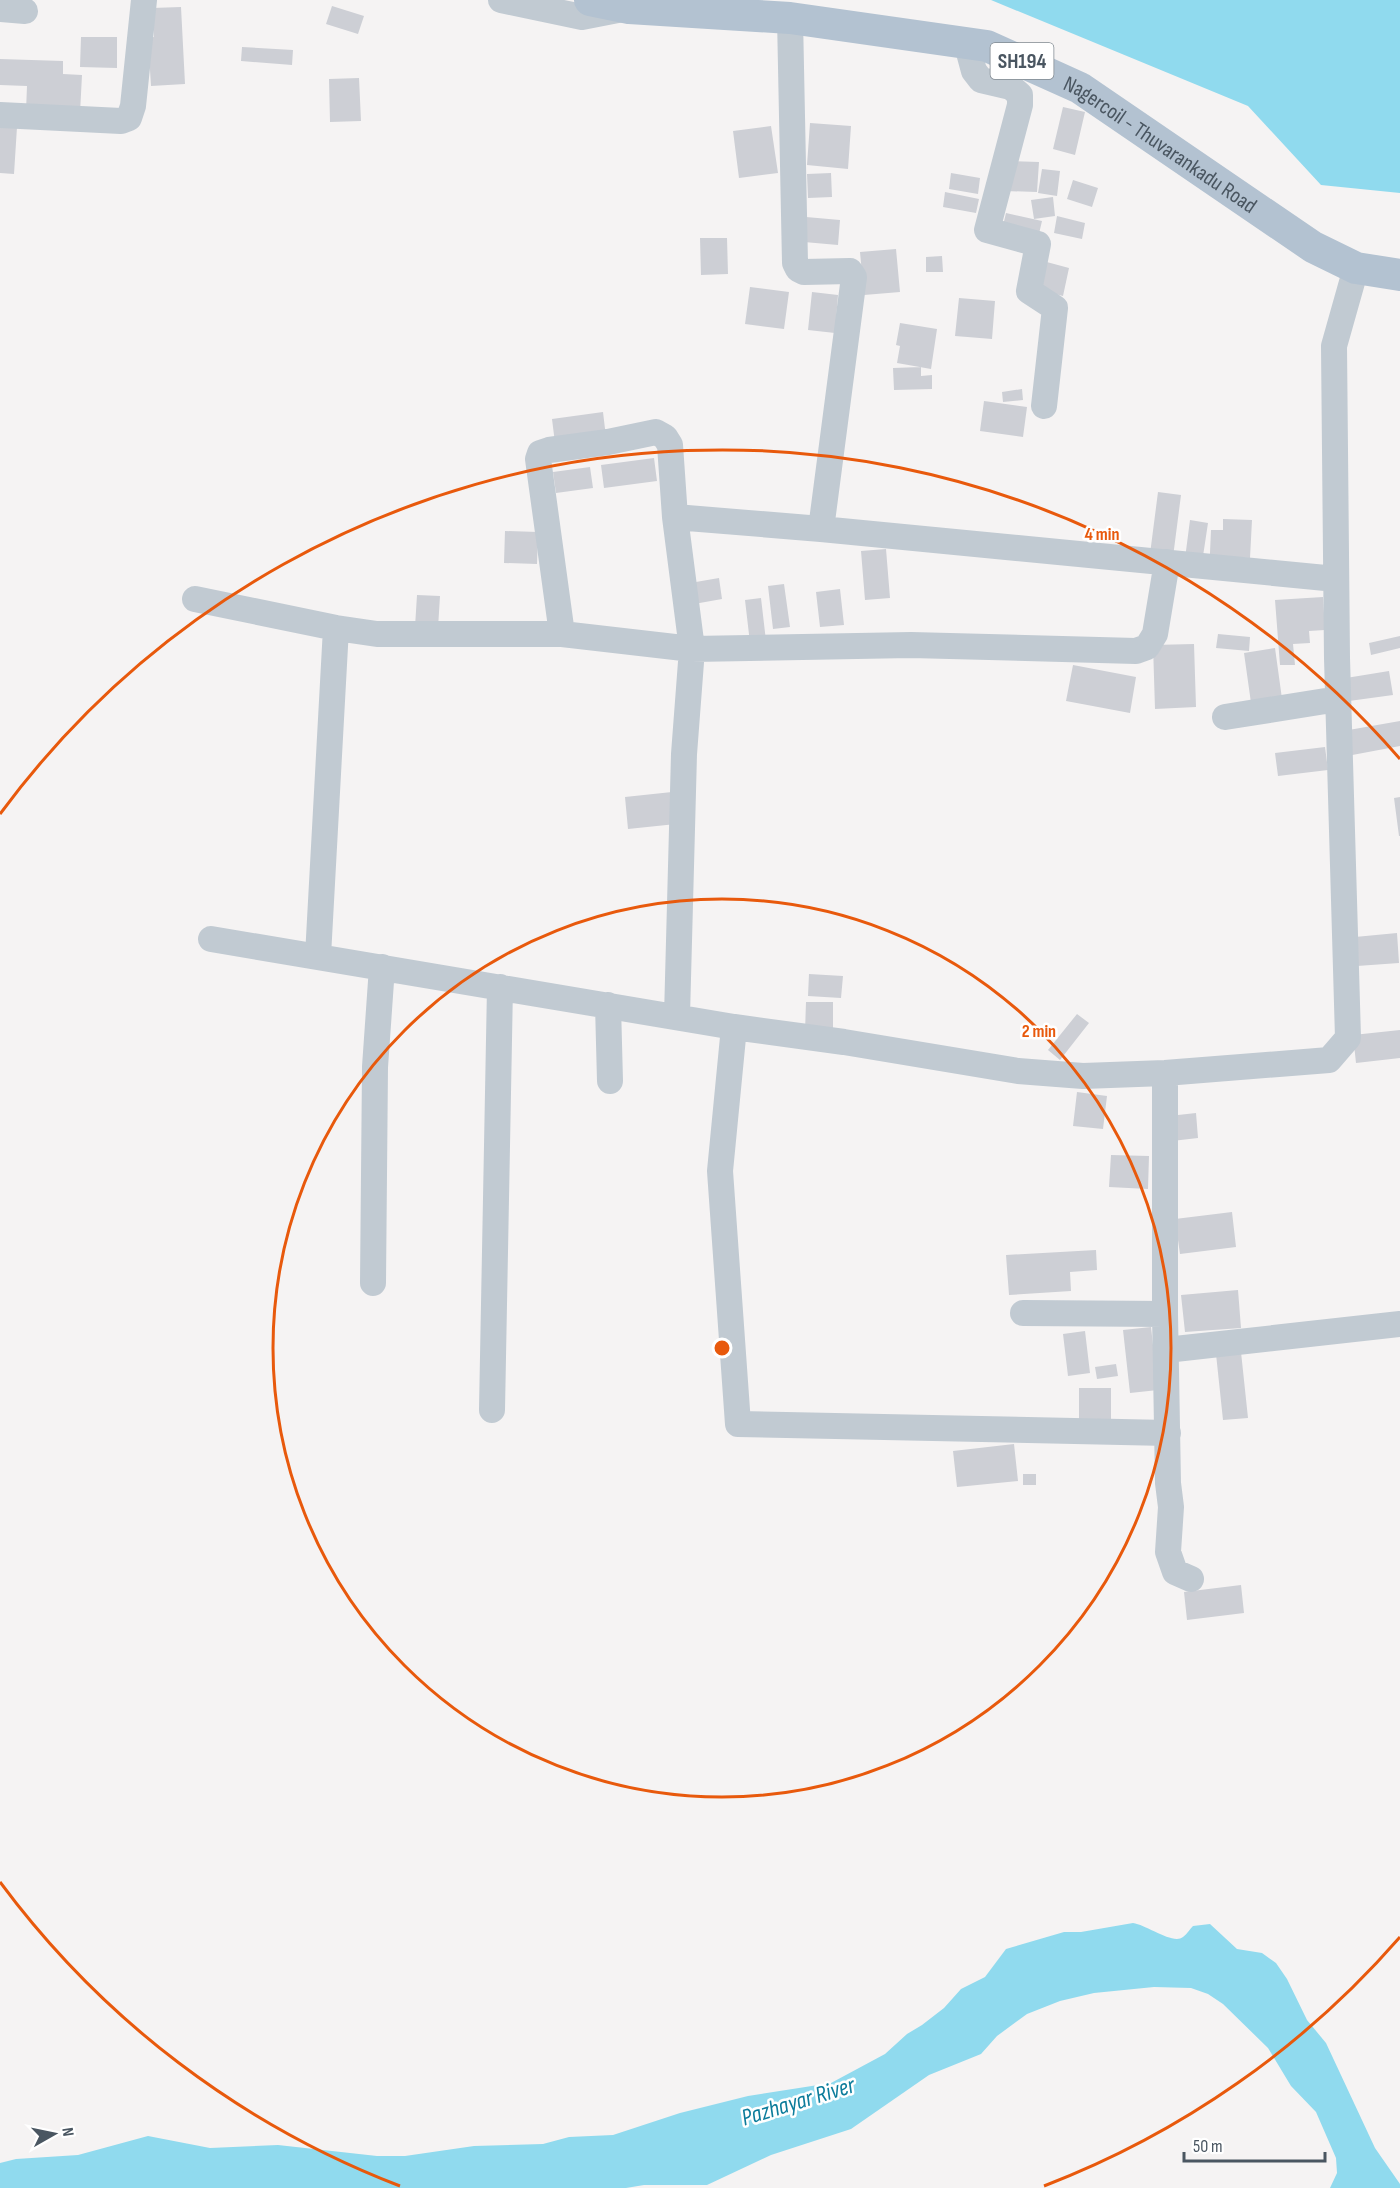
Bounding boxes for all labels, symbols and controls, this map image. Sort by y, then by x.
road number: SH194 [990,43,1054,79]
street label: Nagercoil - Thuvarankadu Road [1059,70,1262,220]
text: 4 min [1085,524,1119,545]
text: 2 min [1022,1021,1056,1042]
centre of rings [712,1338,732,1358]
water label: Pazhayar River [738,2070,860,2132]
north arrow [24,2104,84,2164]
scale bar [1184,2125,1325,2163]
text: N [57,2126,77,2138]
text: 50 m [1193,2136,1223,2157]

